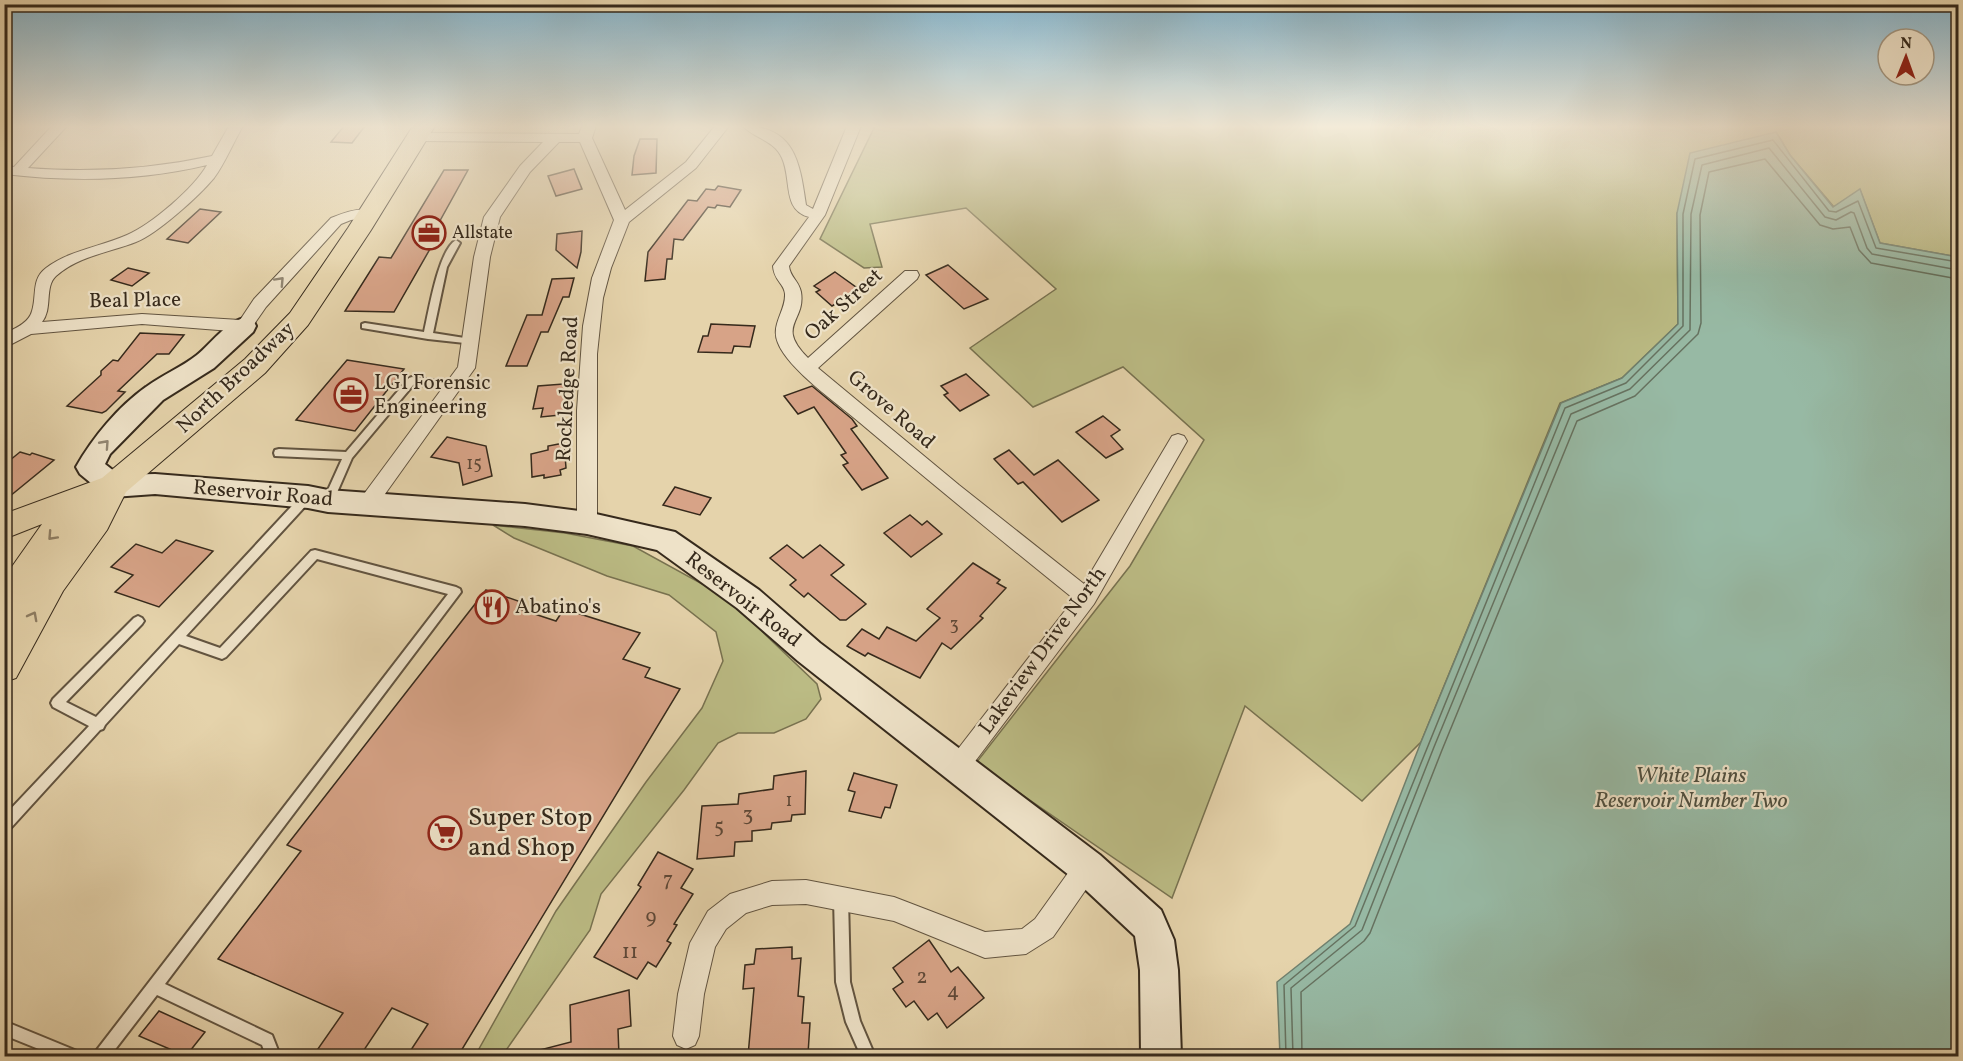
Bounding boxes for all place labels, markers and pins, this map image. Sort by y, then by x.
office icon: Allstate [411,215,447,251]
place label: Allstate [452,221,513,246]
place label: LGI Forensic Engineering [374,369,491,422]
office icon: LGI Forensic Engineering [333,377,369,413]
restaurant icon: Abatino's [474,589,510,625]
place label: Abatino's [515,593,601,622]
place label: Super Stop and Shop [468,800,592,866]
supermarket icon: Super Stop and Shop [427,815,463,851]

